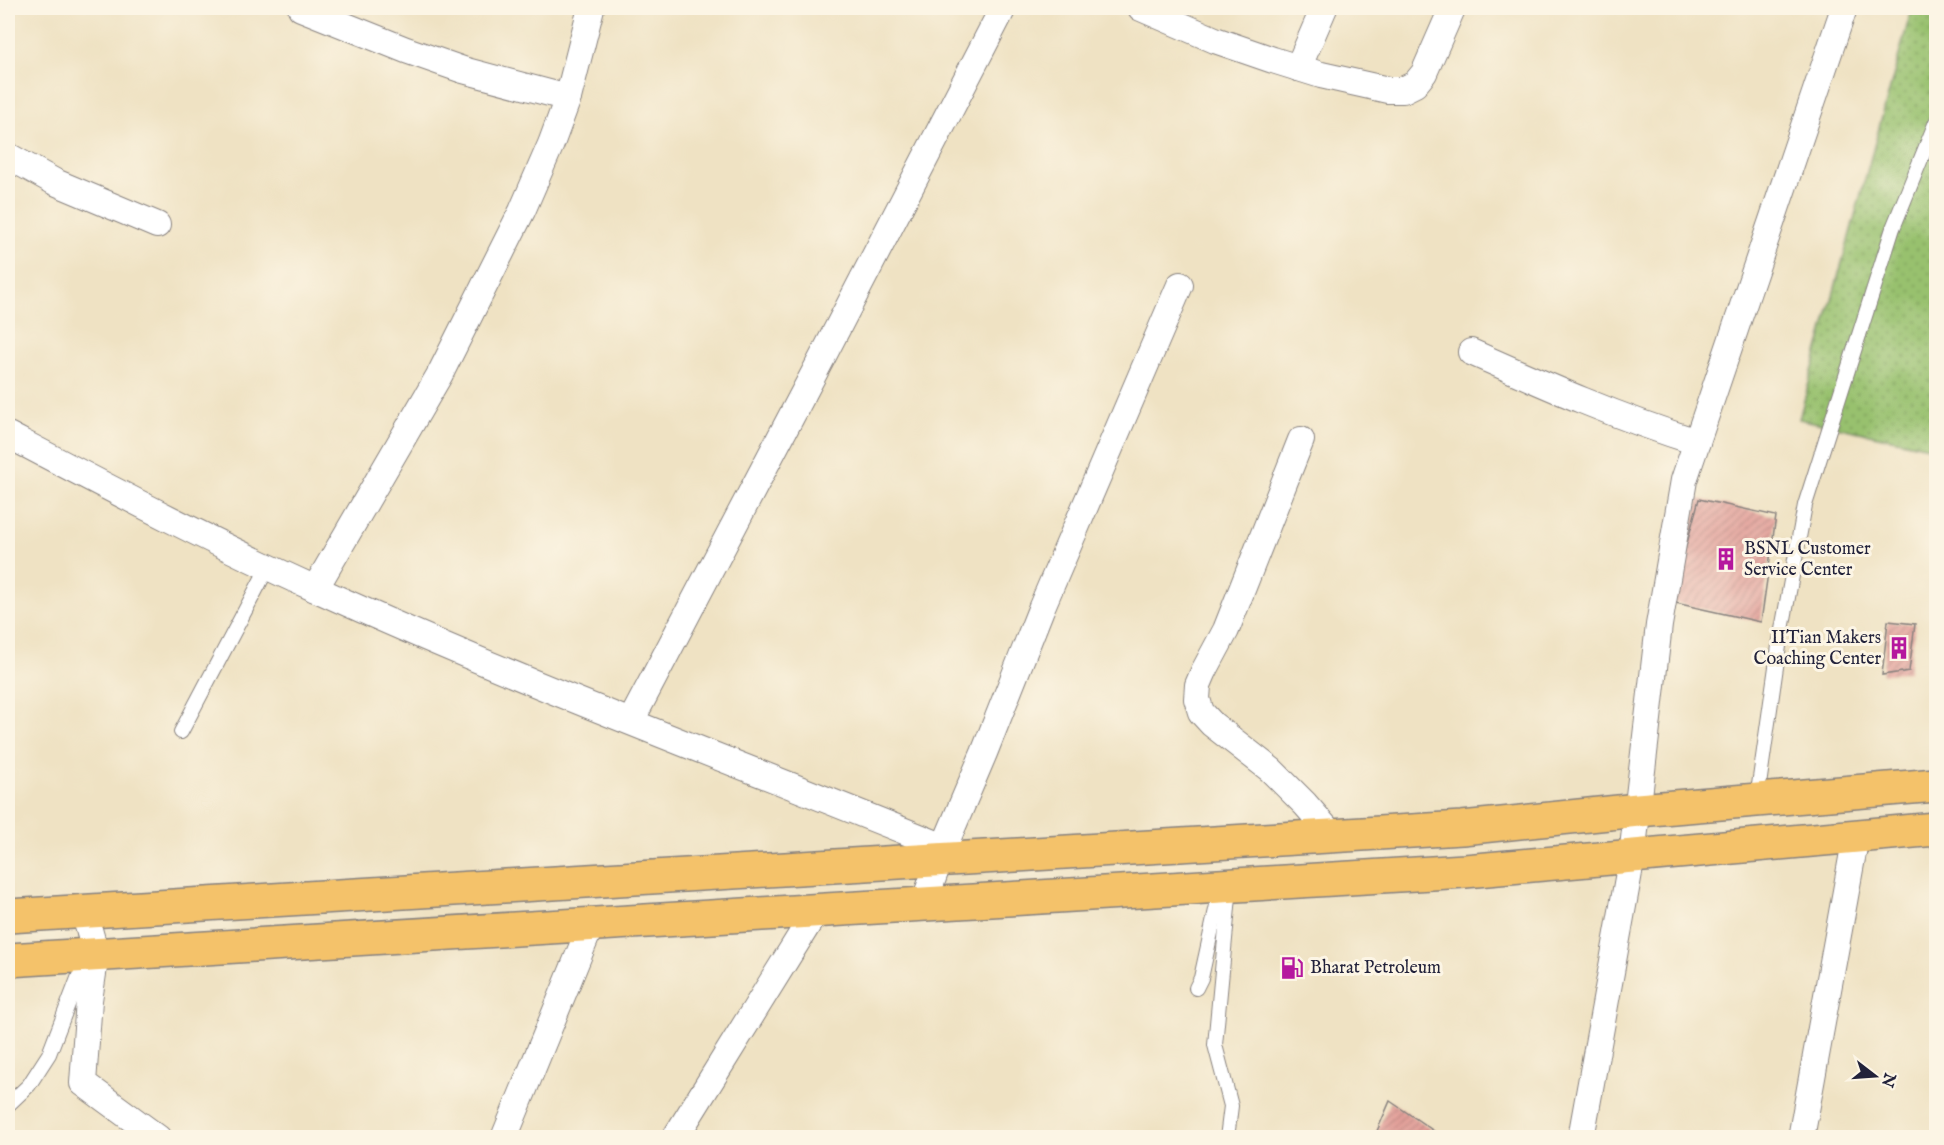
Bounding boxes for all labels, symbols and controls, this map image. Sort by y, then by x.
place label: BSNL Customer Service Center [1744,538,1871,582]
building icon: BSNL Customer Service Center [1713,546,1739,572]
place label: IITian Makers Coaching Center [1754,627,1881,671]
building icon: IITian Makers Coaching Center [1886,635,1912,661]
fuel station icon: Bharat Petroleum [1279,955,1305,981]
place label: Bharat Petroleum [1310,957,1441,980]
north arrow [1845,1046,1905,1106]
text: N [1876,1069,1899,1089]

